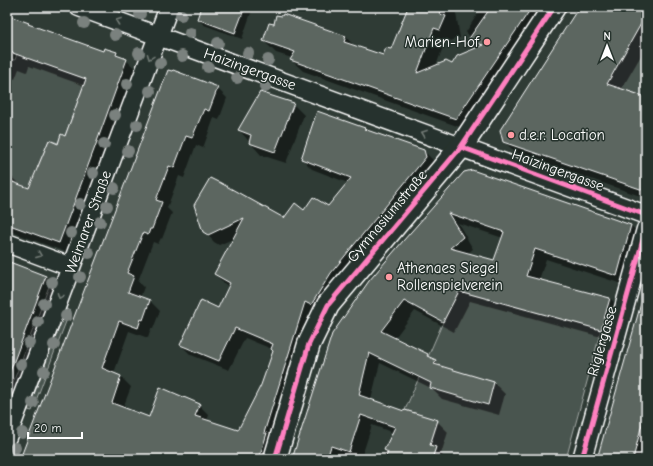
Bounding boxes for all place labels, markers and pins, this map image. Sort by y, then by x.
place label: Marien-Hof [405,33,480,51]
marker: Marien-Hof [482,37,492,47]
place label: d.e.r. Location [519,126,605,144]
marker: d.e.r. Location [506,130,516,140]
place label: Athenaes Siegel Rollenspielverein [397,259,503,294]
marker: Athenaes Siegel Rollenspielverein [384,272,394,282]

